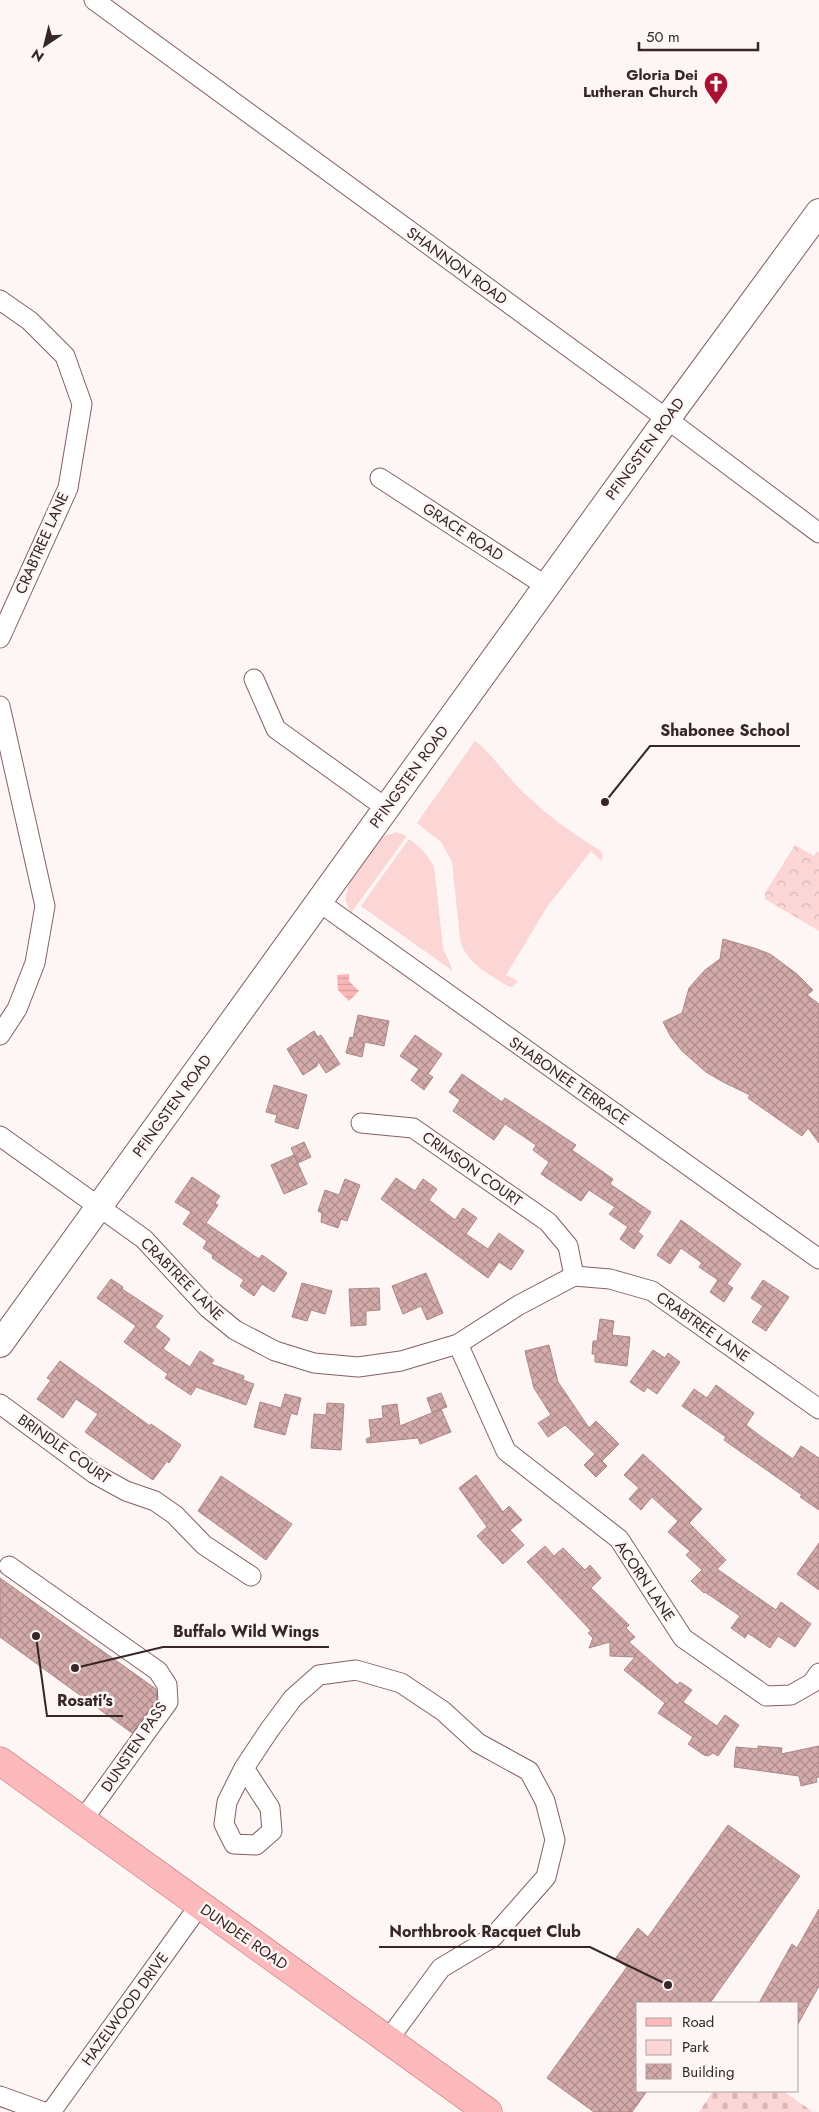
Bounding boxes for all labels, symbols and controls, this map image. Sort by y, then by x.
north arrow [20,20,70,70]
scale bar [639,20,758,52]
text: 50 m [646,26,680,48]
text: N [27,44,48,67]
place label: Gloria Dei Lutheran Church [583,64,698,103]
church icon: Gloria Dei Lutheran Church [703,71,729,105]
street label: SHANNON ROAD [402,222,512,310]
street label: PFINGSTEN ROAD [600,393,690,505]
street label: CRABTREE LANE [10,488,74,598]
street label: GRACE ROAD [418,498,508,566]
callout: Shabonee School [650,715,800,746]
text: Shabonee School [660,719,790,742]
street label: PFINGSTEN ROAD [364,721,454,833]
street label: SHABONEE TERRACE [505,1031,633,1131]
street label: PFINGSTEN ROAD [127,1050,217,1162]
street label: CRIMSON COURT [418,1126,526,1212]
street label: CRABTREE LANE [135,1232,229,1326]
street label: CRABTREE LANE [652,1286,754,1368]
street label: BRINDLE COURT [13,1409,115,1489]
street label: ACORN LANE [610,1536,680,1626]
callout: Buffalo Wild Wings [163,1616,329,1647]
text: Buffalo Wild Wings [173,1620,319,1643]
callout: Rosati's [47,1685,123,1716]
text: Rosati's [57,1689,113,1712]
street label: DUNSTEN PASS [96,1698,172,1796]
street label: DUNDEE ROAD [196,1899,292,1975]
callout: Northbrook Racquet Club [379,1916,590,1947]
text: Northbrook Racquet Club [389,1920,581,1943]
street label: HAZELWOOD DRIVE [76,1948,174,2070]
legend [636,2002,799,2092]
text: Road [682,2011,714,2033]
text: Park [682,2036,709,2058]
text: Building [682,2061,734,2083]

